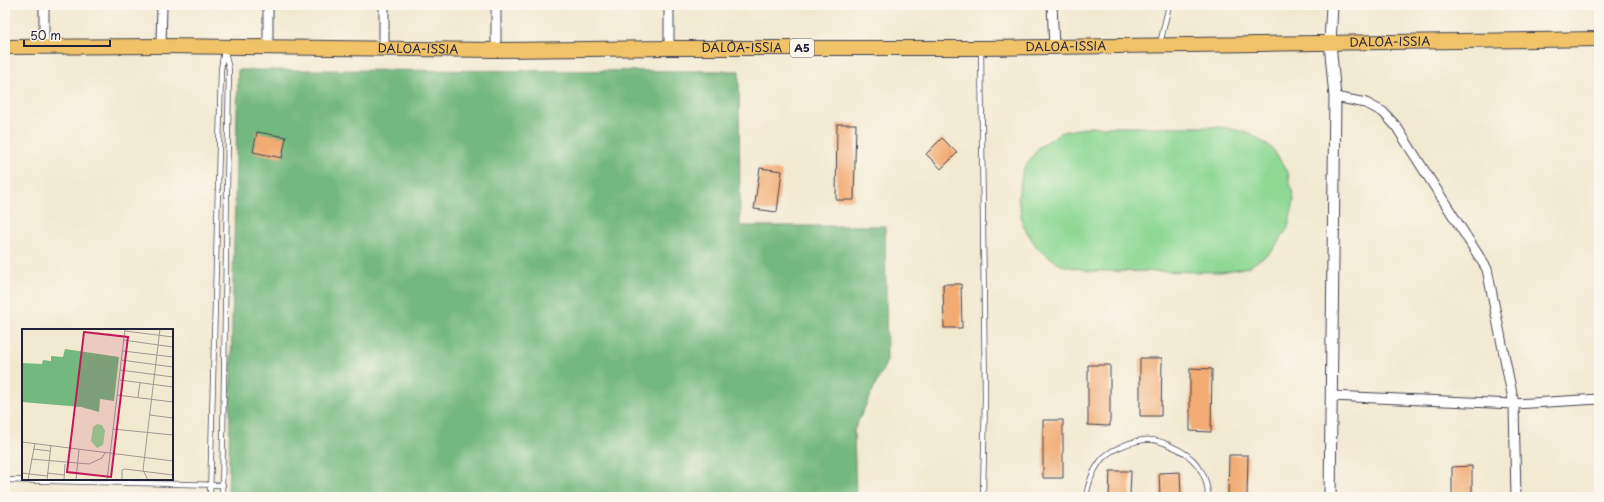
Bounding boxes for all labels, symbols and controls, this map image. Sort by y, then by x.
scale bar [24,22,110,48]
text: 50 m [30,26,61,44]
street label: DALOA-ISSIA [1349,31,1430,51]
street label: DALOA-ISSIA [1025,36,1106,55]
street label: DALOA-ISSIA [702,38,782,56]
street label: DALOA-ISSIA [377,39,459,58]
road number: A5 [790,39,814,57]
inset map [22,329,173,480]

